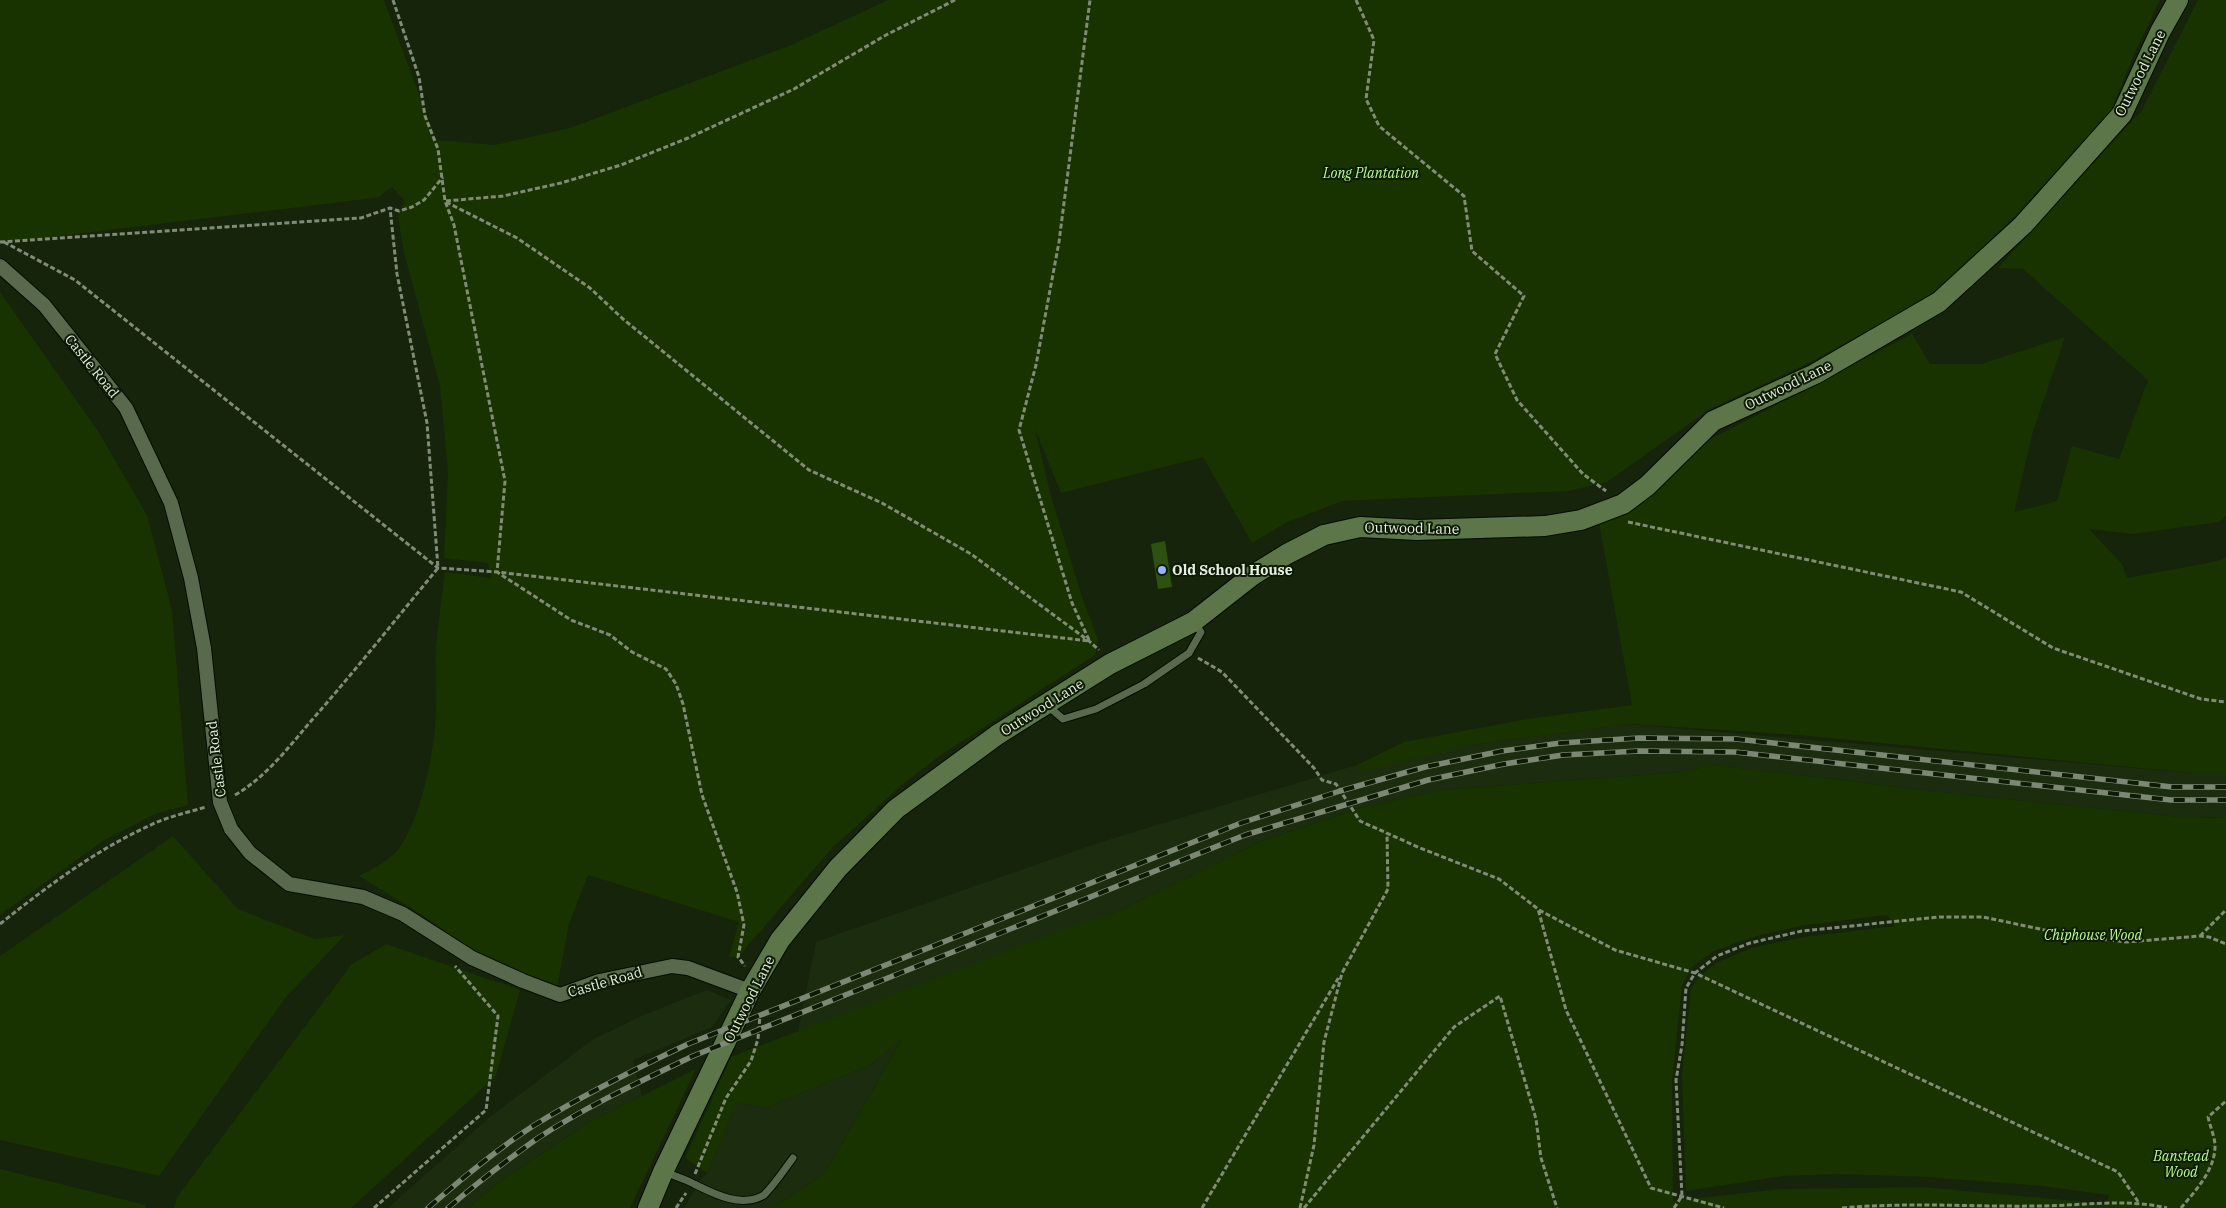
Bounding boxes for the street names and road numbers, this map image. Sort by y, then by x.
street label: Outwood Lane [2110,27,2170,119]
street label: Castle Road [61,331,123,402]
street label: Outwood Lane [1742,356,1834,414]
street label: Outwood Lane [1365,518,1459,538]
street label: Outwood Lane [997,674,1087,740]
street label: Castle Road [202,719,230,798]
street label: Outwood Lane [719,953,779,1045]
street label: Castle Road [566,963,645,1001]

